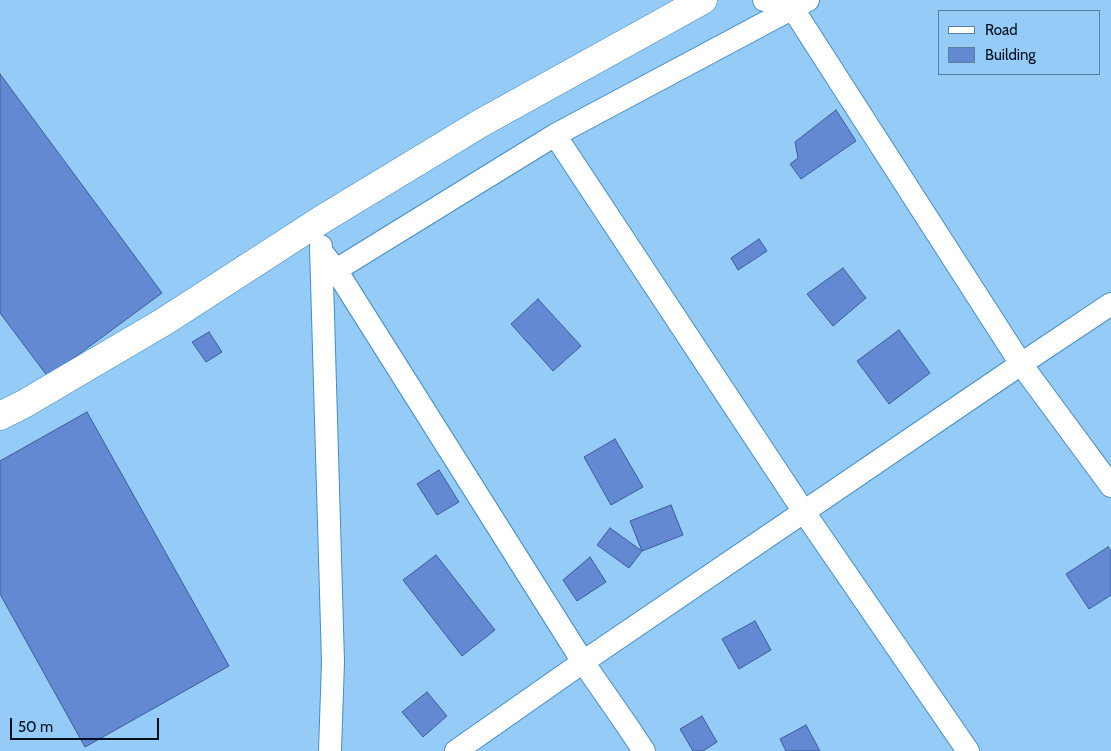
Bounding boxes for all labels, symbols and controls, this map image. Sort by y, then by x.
legend [938,10,1101,75]
text: Road [985,21,1018,39]
text: Building [985,46,1036,64]
scale bar [12,708,161,740]
text: 50 m [18,718,53,736]

